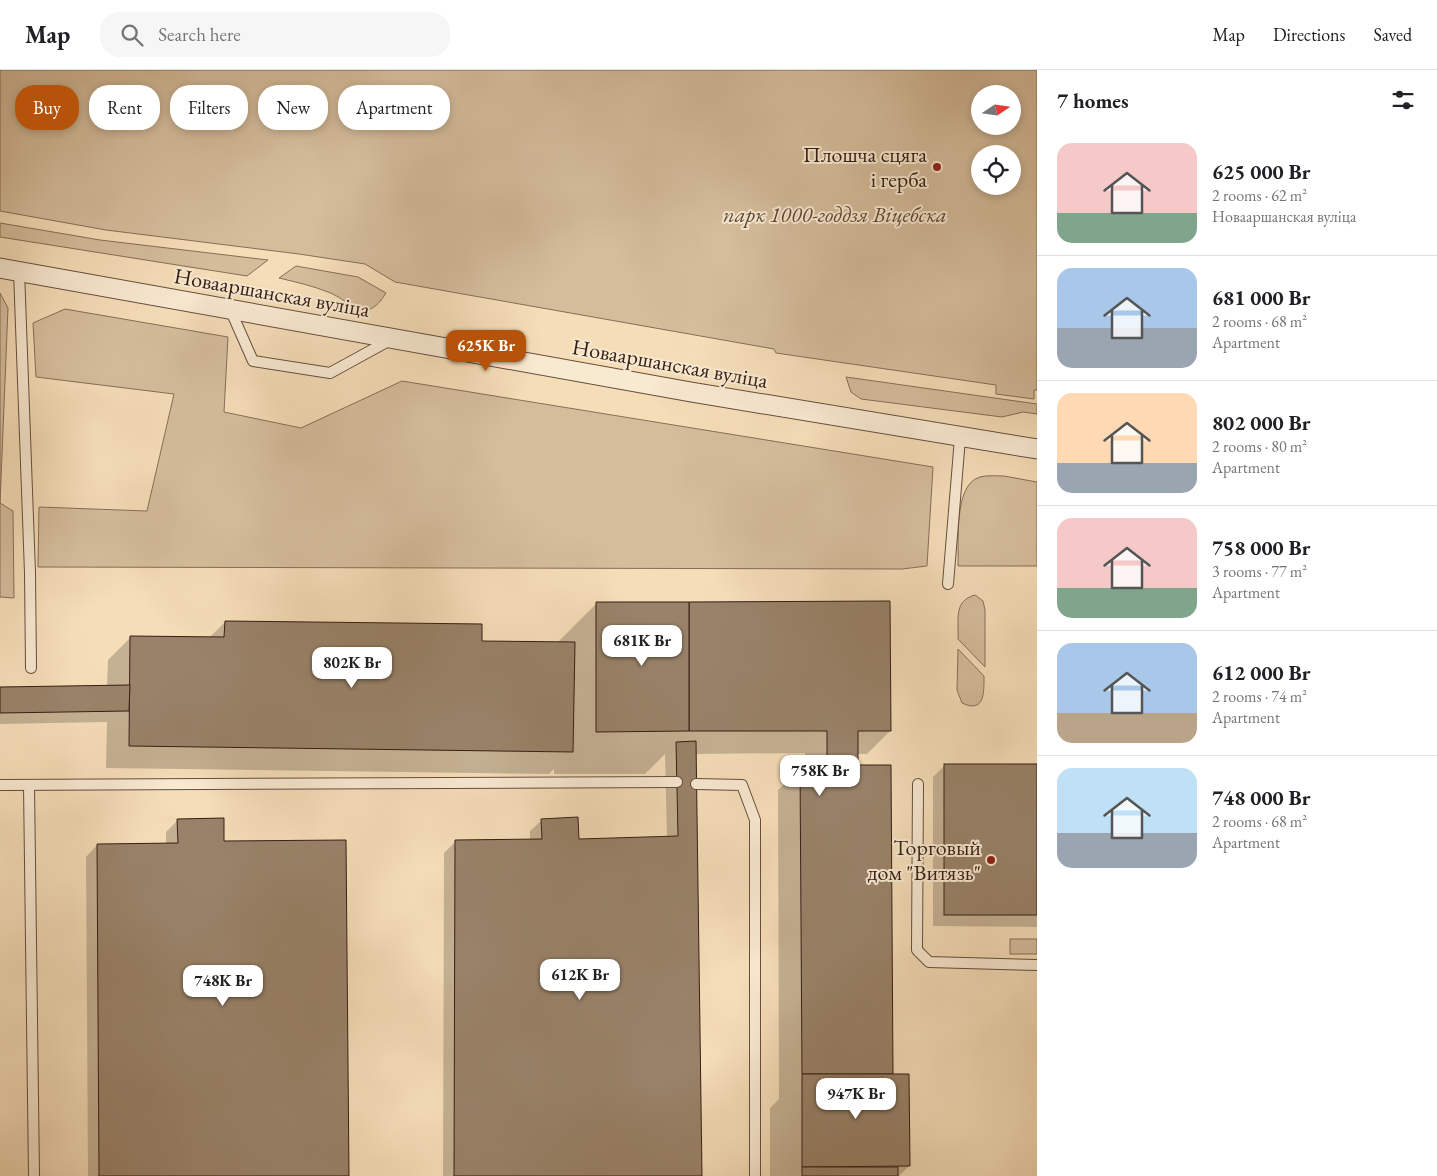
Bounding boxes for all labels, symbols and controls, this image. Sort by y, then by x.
search box [100,12,450,57]
text: Map [25,19,70,50]
icon: search [118,21,146,49]
text: Search here [158,22,241,47]
text: Map [1213,23,1245,46]
text: Directions [1273,23,1345,46]
text: Saved [1373,23,1412,46]
chip: Buy [15,85,79,130]
chip: Rent [89,85,160,130]
chip: Filters [170,85,248,130]
chip: New [258,85,328,130]
chip: Apartment [338,85,450,130]
north arrow [971,85,1021,135]
map controls [971,85,1021,195]
icon: filters [1389,86,1417,114]
text: 7 homes [1057,87,1129,114]
place label: Плошча сцяга і герба [803,140,927,194]
button: locate [971,145,1021,195]
text: 625 000 Br [1212,158,1310,185]
marker: Плошча сцяга і герба [931,161,943,173]
icon: home [1097,163,1157,223]
text: 2 rooms · 62 m² [1212,185,1307,206]
park label: парк 1000-годдзя Віцебска [723,200,947,229]
text: Новааршанская вуліца [1212,206,1356,227]
street label: Новааршанская вуліца [172,261,372,324]
text: 681 000 Br [1212,284,1310,311]
icon: home [1097,288,1157,348]
text: 2 rooms · 68 m² [1212,311,1307,332]
pin: 625K Br [440,330,532,372]
street label: Новааршанская вуліца [570,332,770,395]
text: Apartment [1212,332,1280,353]
text: 625K Br [457,335,515,356]
text: 802 000 Br [1212,409,1310,436]
icon: home [1097,413,1157,473]
text: 2 rooms · 80 m² [1212,436,1307,457]
text: Apartment [1212,457,1280,478]
text: 758 000 Br [1212,534,1310,561]
icon: home [1097,538,1157,598]
text: 3 rooms · 77 m² [1212,561,1307,582]
text: Apartment [1212,582,1280,603]
pin: 681K Br [596,624,688,667]
text: 681K Br [613,630,671,651]
pin: 802K Br [306,646,398,689]
text: 802K Br [323,652,381,673]
text: 612 000 Br [1212,659,1310,686]
icon: home [1097,663,1157,723]
text: 2 rooms · 74 m² [1212,686,1307,707]
text: Apartment [1212,707,1280,728]
pin: 758K Br [774,754,866,797]
text: 758K Br [791,760,849,781]
text: 748 000 Br [1212,784,1310,811]
icon: home [1097,788,1157,848]
text: 2 rooms · 68 m² [1212,811,1307,832]
text: Apartment [1212,832,1280,853]
place label: Торговый дом "Витязь" [868,833,981,887]
marker: Торговый дом "Витязь" [985,854,997,866]
pin: 612K Br [534,958,626,1001]
pin: 748K Br [177,964,269,1007]
text: 612K Br [551,964,609,985]
text: 748K Br [194,970,252,991]
pin: 947K Br [810,1078,902,1120]
text: 947K Br [827,1083,885,1104]

